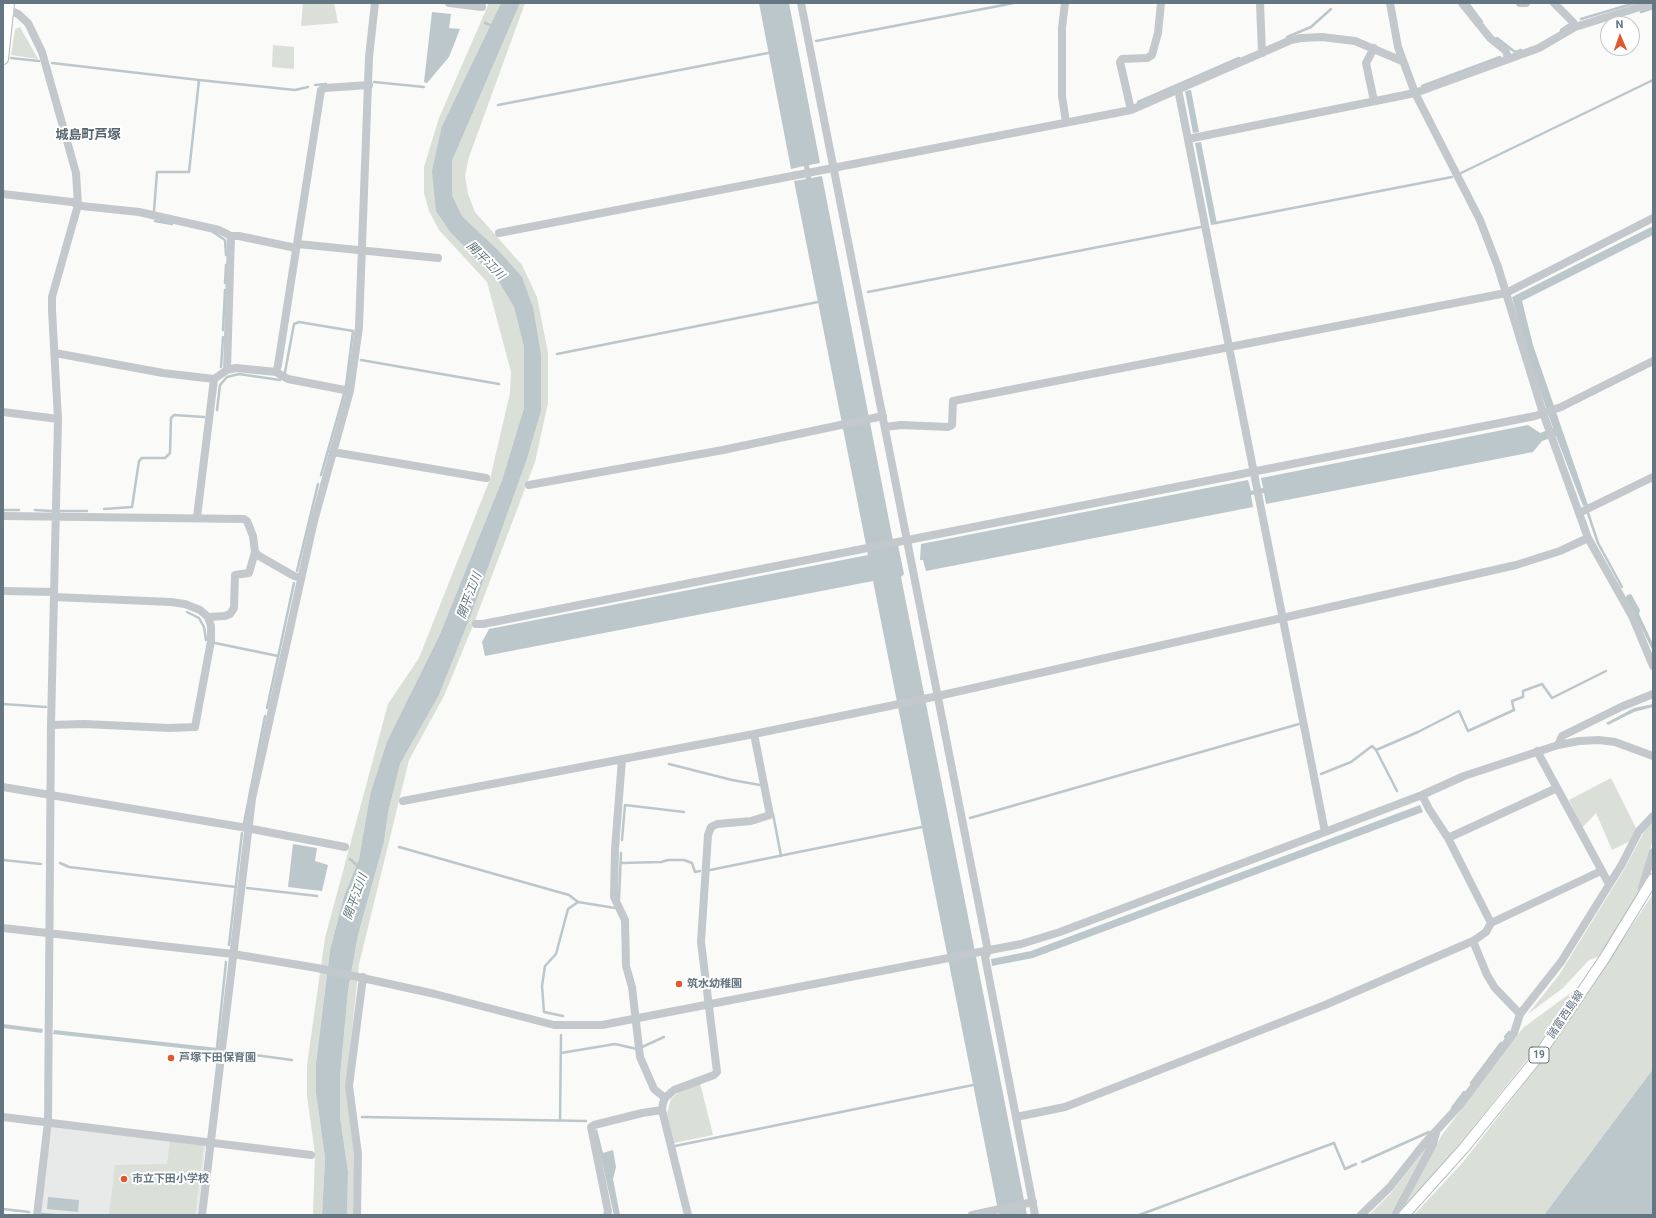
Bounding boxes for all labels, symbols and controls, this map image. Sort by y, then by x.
north arrow [1600,16,1640,56]
text: N [1615,18,1624,31]
district label: 城島町芦塚 [56,128,120,144]
water label: 開平江川 [463,239,507,283]
water label: 開平江川 [455,571,485,621]
water label: 開平江川 [341,872,371,922]
place label: 筑水幼稚園 [687,977,742,991]
marker: 筑水幼稚園 [674,979,684,989]
street label: 諸富西島線 [1545,989,1587,1041]
road number: 19 [1529,1047,1549,1063]
place label: 芦塚下田保育園 [179,1051,256,1065]
marker: 芦塚下田保育園 [166,1053,176,1063]
place label: 市立下田小学校 [132,1172,209,1186]
marker: 市立下田小学校 [119,1174,129,1184]

